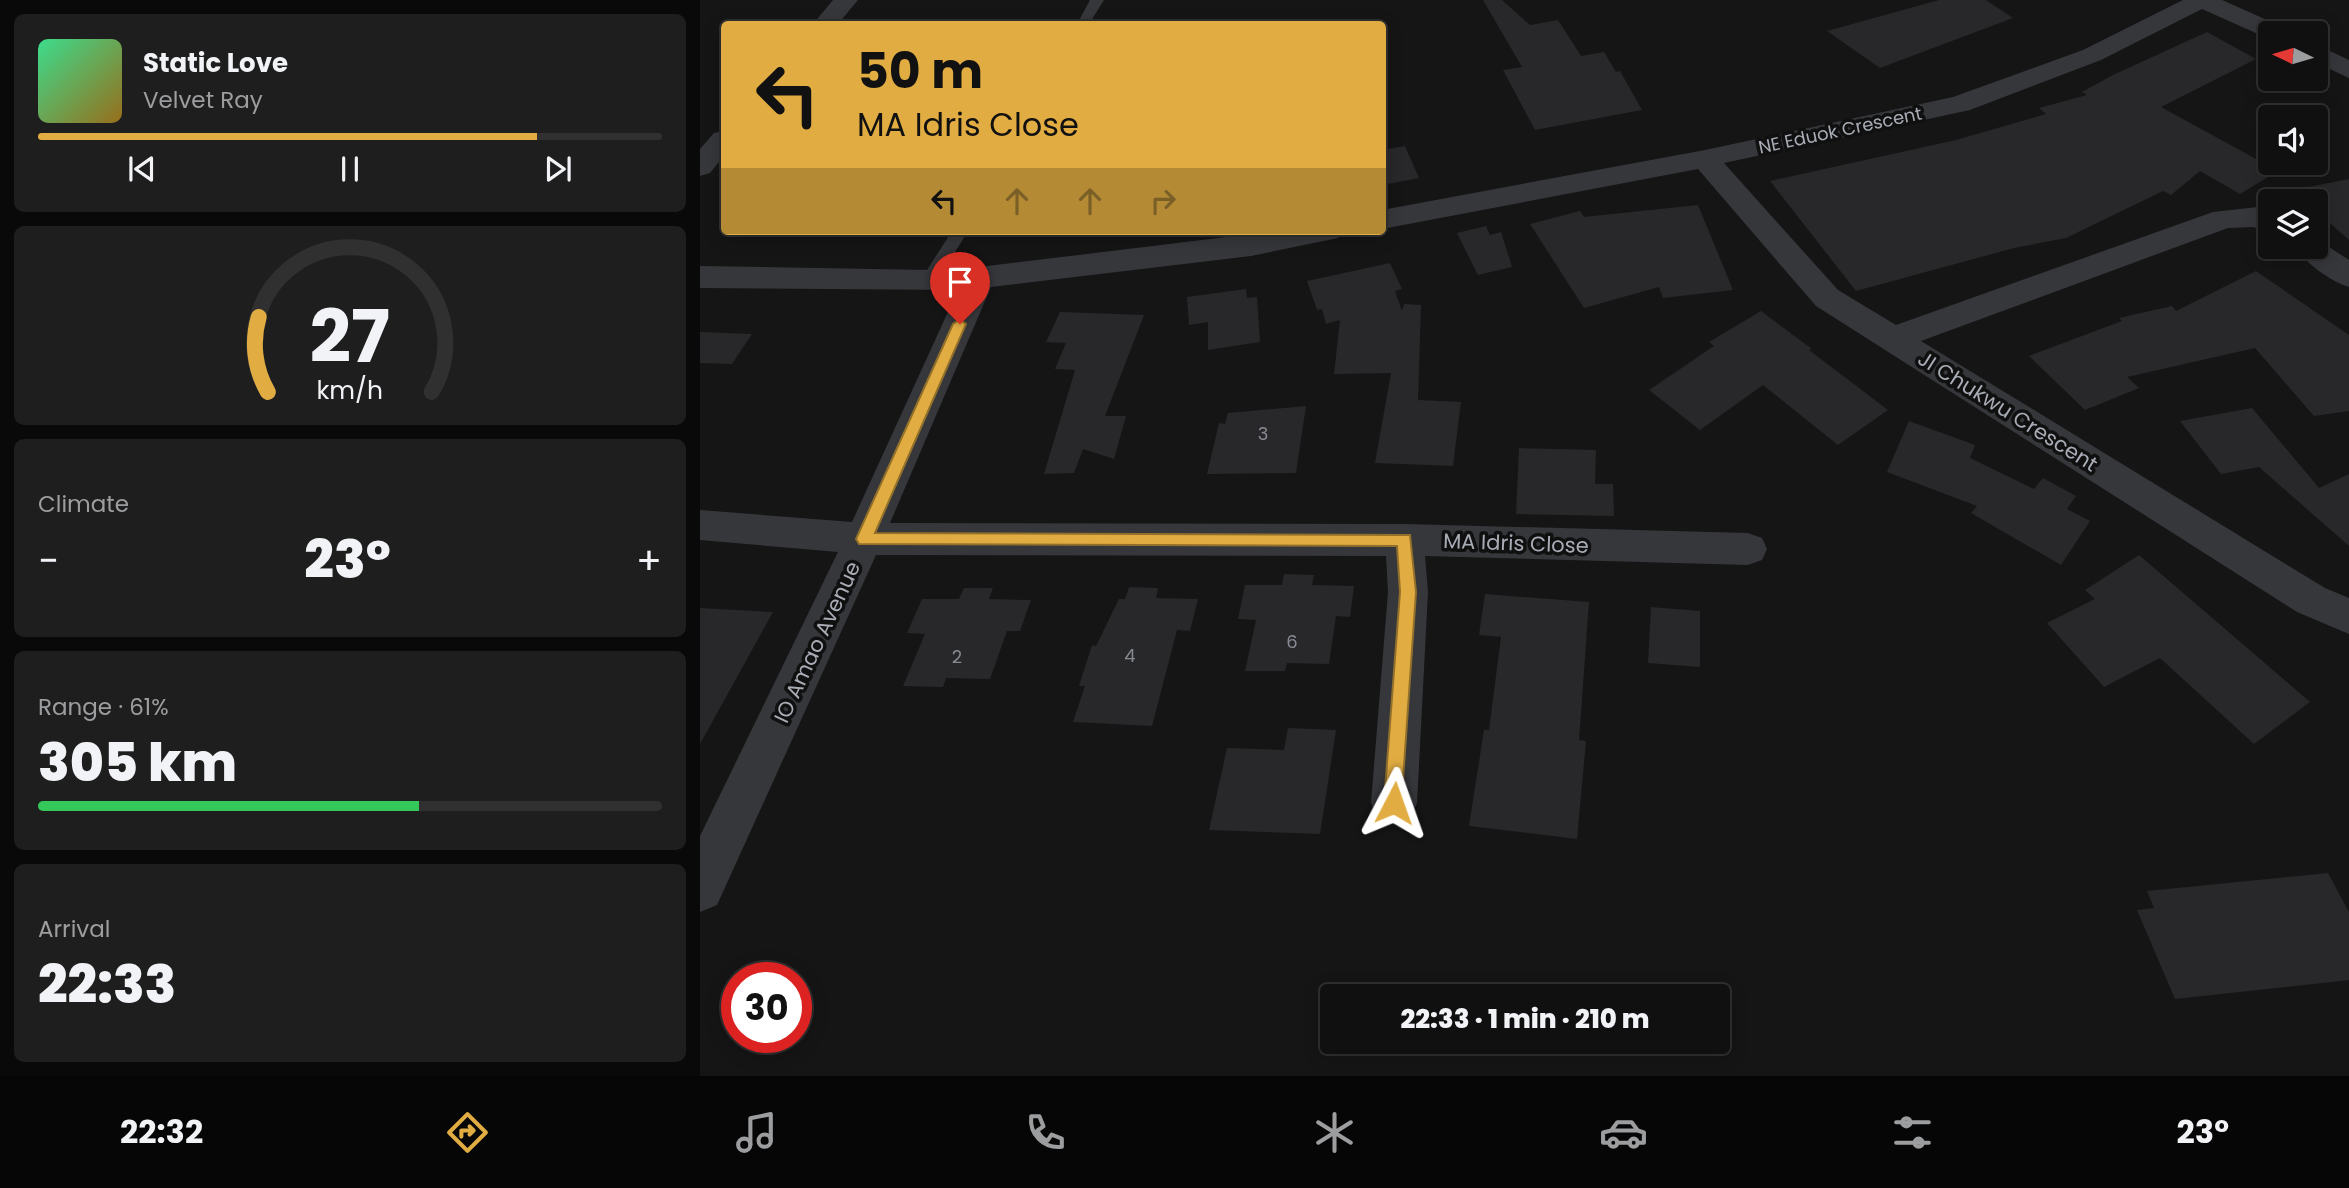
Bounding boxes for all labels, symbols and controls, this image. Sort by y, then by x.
north arrow [2258,21,2328,91]
map controls [2258,21,2328,259]
text: 50 m [857,37,983,105]
text: Static Love [143,45,288,81]
icon: left [742,49,833,140]
text: Velvet Ray [143,84,263,116]
street label: NE Eduok Crescent [1756,100,1924,160]
text: MA Idris Close [857,102,1079,147]
button: sound [2258,105,2328,175]
icon: previous [123,150,161,188]
icon: pause [331,150,369,188]
icon: next [539,150,577,188]
icon: left [925,182,963,220]
icon: ahead [998,182,1036,220]
icon: ahead [1071,182,1109,220]
icon: right [1144,182,1182,220]
button: layers [2258,189,2328,259]
pin [930,252,990,324]
icon: arrive [941,263,979,301]
text: 27 [310,286,390,387]
street label: JI Chukwu Crescent [1913,344,2103,478]
text: km/h [317,372,383,407]
house number: 3 [1258,421,1268,446]
text: Climate [38,488,129,520]
text: 23° [304,523,391,596]
street label: MA Idris Close [1443,526,1589,560]
text: − [38,534,59,587]
text: + [636,534,662,587]
street label: IO Amao Avenue [767,556,867,728]
house number: 6 [1286,629,1298,654]
house number: 4 [1124,643,1136,668]
house number: 2 [952,644,962,669]
text: Range · 61% [38,691,169,723]
text: 305 km [38,726,237,799]
position arrow [1357,766,1431,840]
text: Arrival [38,913,110,945]
text: 22:33 [38,948,176,1021]
speed limit sign: 30 [721,962,812,1053]
text: 22:33 · 1 min · 210 m [1400,1001,1650,1037]
icon: directions [443,1108,492,1157]
icon: music [732,1108,781,1157]
icon: phone [1021,1108,1070,1157]
icon: climate [1310,1108,1359,1157]
icon: car [1599,1108,1648,1157]
icon: filters [1888,1108,1937,1157]
text: 22:32 [120,1109,203,1154]
text: 23° [2177,1109,2229,1154]

